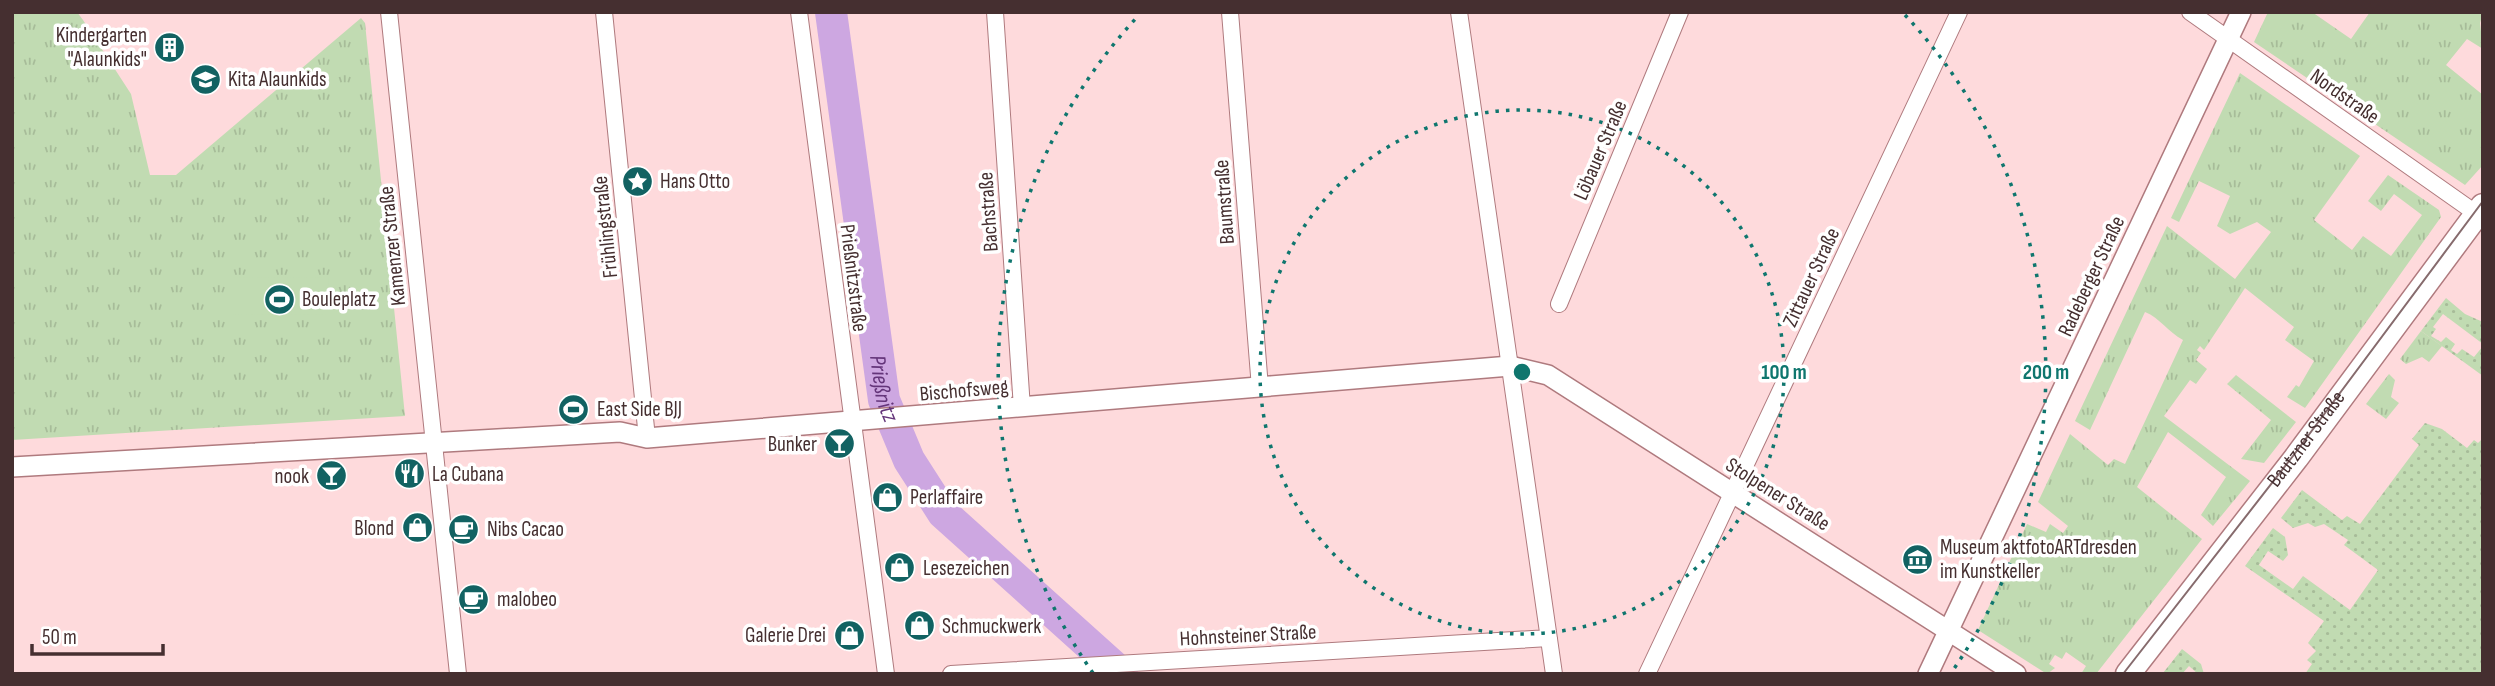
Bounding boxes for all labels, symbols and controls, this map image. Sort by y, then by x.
place label: Kindergarten "Alaunkids" [56,23,147,72]
building icon: Kindergarten "Alaunkids" [153,30,187,64]
school or university icon: Kita Alaunkids [188,62,222,96]
street label: Nordstraße [2305,64,2384,129]
place label: Kita Alaunkids [228,67,326,92]
street label: Löbauer Straße [1568,96,1633,204]
street label: Baumstraße [1209,159,1240,245]
place icon: Hans Otto [620,164,654,198]
place label: Hans Otto [660,169,730,194]
street label: Bachstraße [973,171,1004,253]
street label: Frühlingstraße [588,175,623,279]
street label: Kamenzer Straße [374,185,411,307]
street label: Radeberger Straße [2053,212,2130,340]
street label: Prießnitzstraße [835,223,872,333]
street label: Zittauer Straße [1778,224,1845,331]
sports icon: Bouleplatz [262,282,296,316]
place label: Bouleplatz [302,287,376,312]
water label: Prießnitz [863,353,905,427]
centre of rings [1510,360,1534,384]
text: 100 m [1761,360,1807,385]
text: 200 m [2023,360,2069,385]
street label: Bischofsweg [919,374,1009,407]
street label: Bautzner Straße [2262,386,2350,492]
sports icon: East Side BJJ [557,392,591,426]
place label: East Side BJJ [597,397,682,422]
bar icon: Bunker [823,427,857,461]
place label: Bunker [768,432,817,457]
street label: Stolpener Straße [1721,453,1834,536]
restaurant icon: La Cubana [392,457,426,491]
bar icon: nook [315,459,349,493]
place label: La Cubana [432,462,504,487]
place label: nook [275,464,309,489]
shop icon: Perlaffaire [870,480,904,514]
place label: Perlaffaire [910,485,983,510]
shop icon: Blond [400,511,434,545]
cafe icon: Nibs Cacao [447,512,481,546]
place label: Blond [354,516,394,541]
place label: Nibs Cacao [487,517,564,542]
place label: Museum aktfotoARTdresden im Kunstkeller [1940,535,2137,584]
museum icon: Museum aktfotoARTdresden im Kunstkeller [1900,542,1934,576]
shop icon: Lesezeichen [883,551,917,585]
place label: Lesezeichen [923,556,1009,581]
cafe icon: malobeo [457,582,491,616]
place label: malobeo [497,587,557,612]
shop icon: Schmuckwerk [902,609,936,643]
scale bar [32,612,163,656]
place label: Schmuckwerk [942,614,1041,639]
shop icon: Galerie Drei [832,618,866,652]
street label: Hohnsteiner Straße [1179,619,1317,652]
place label: Galerie Drei [745,623,826,648]
text: 50 m [42,625,77,650]

